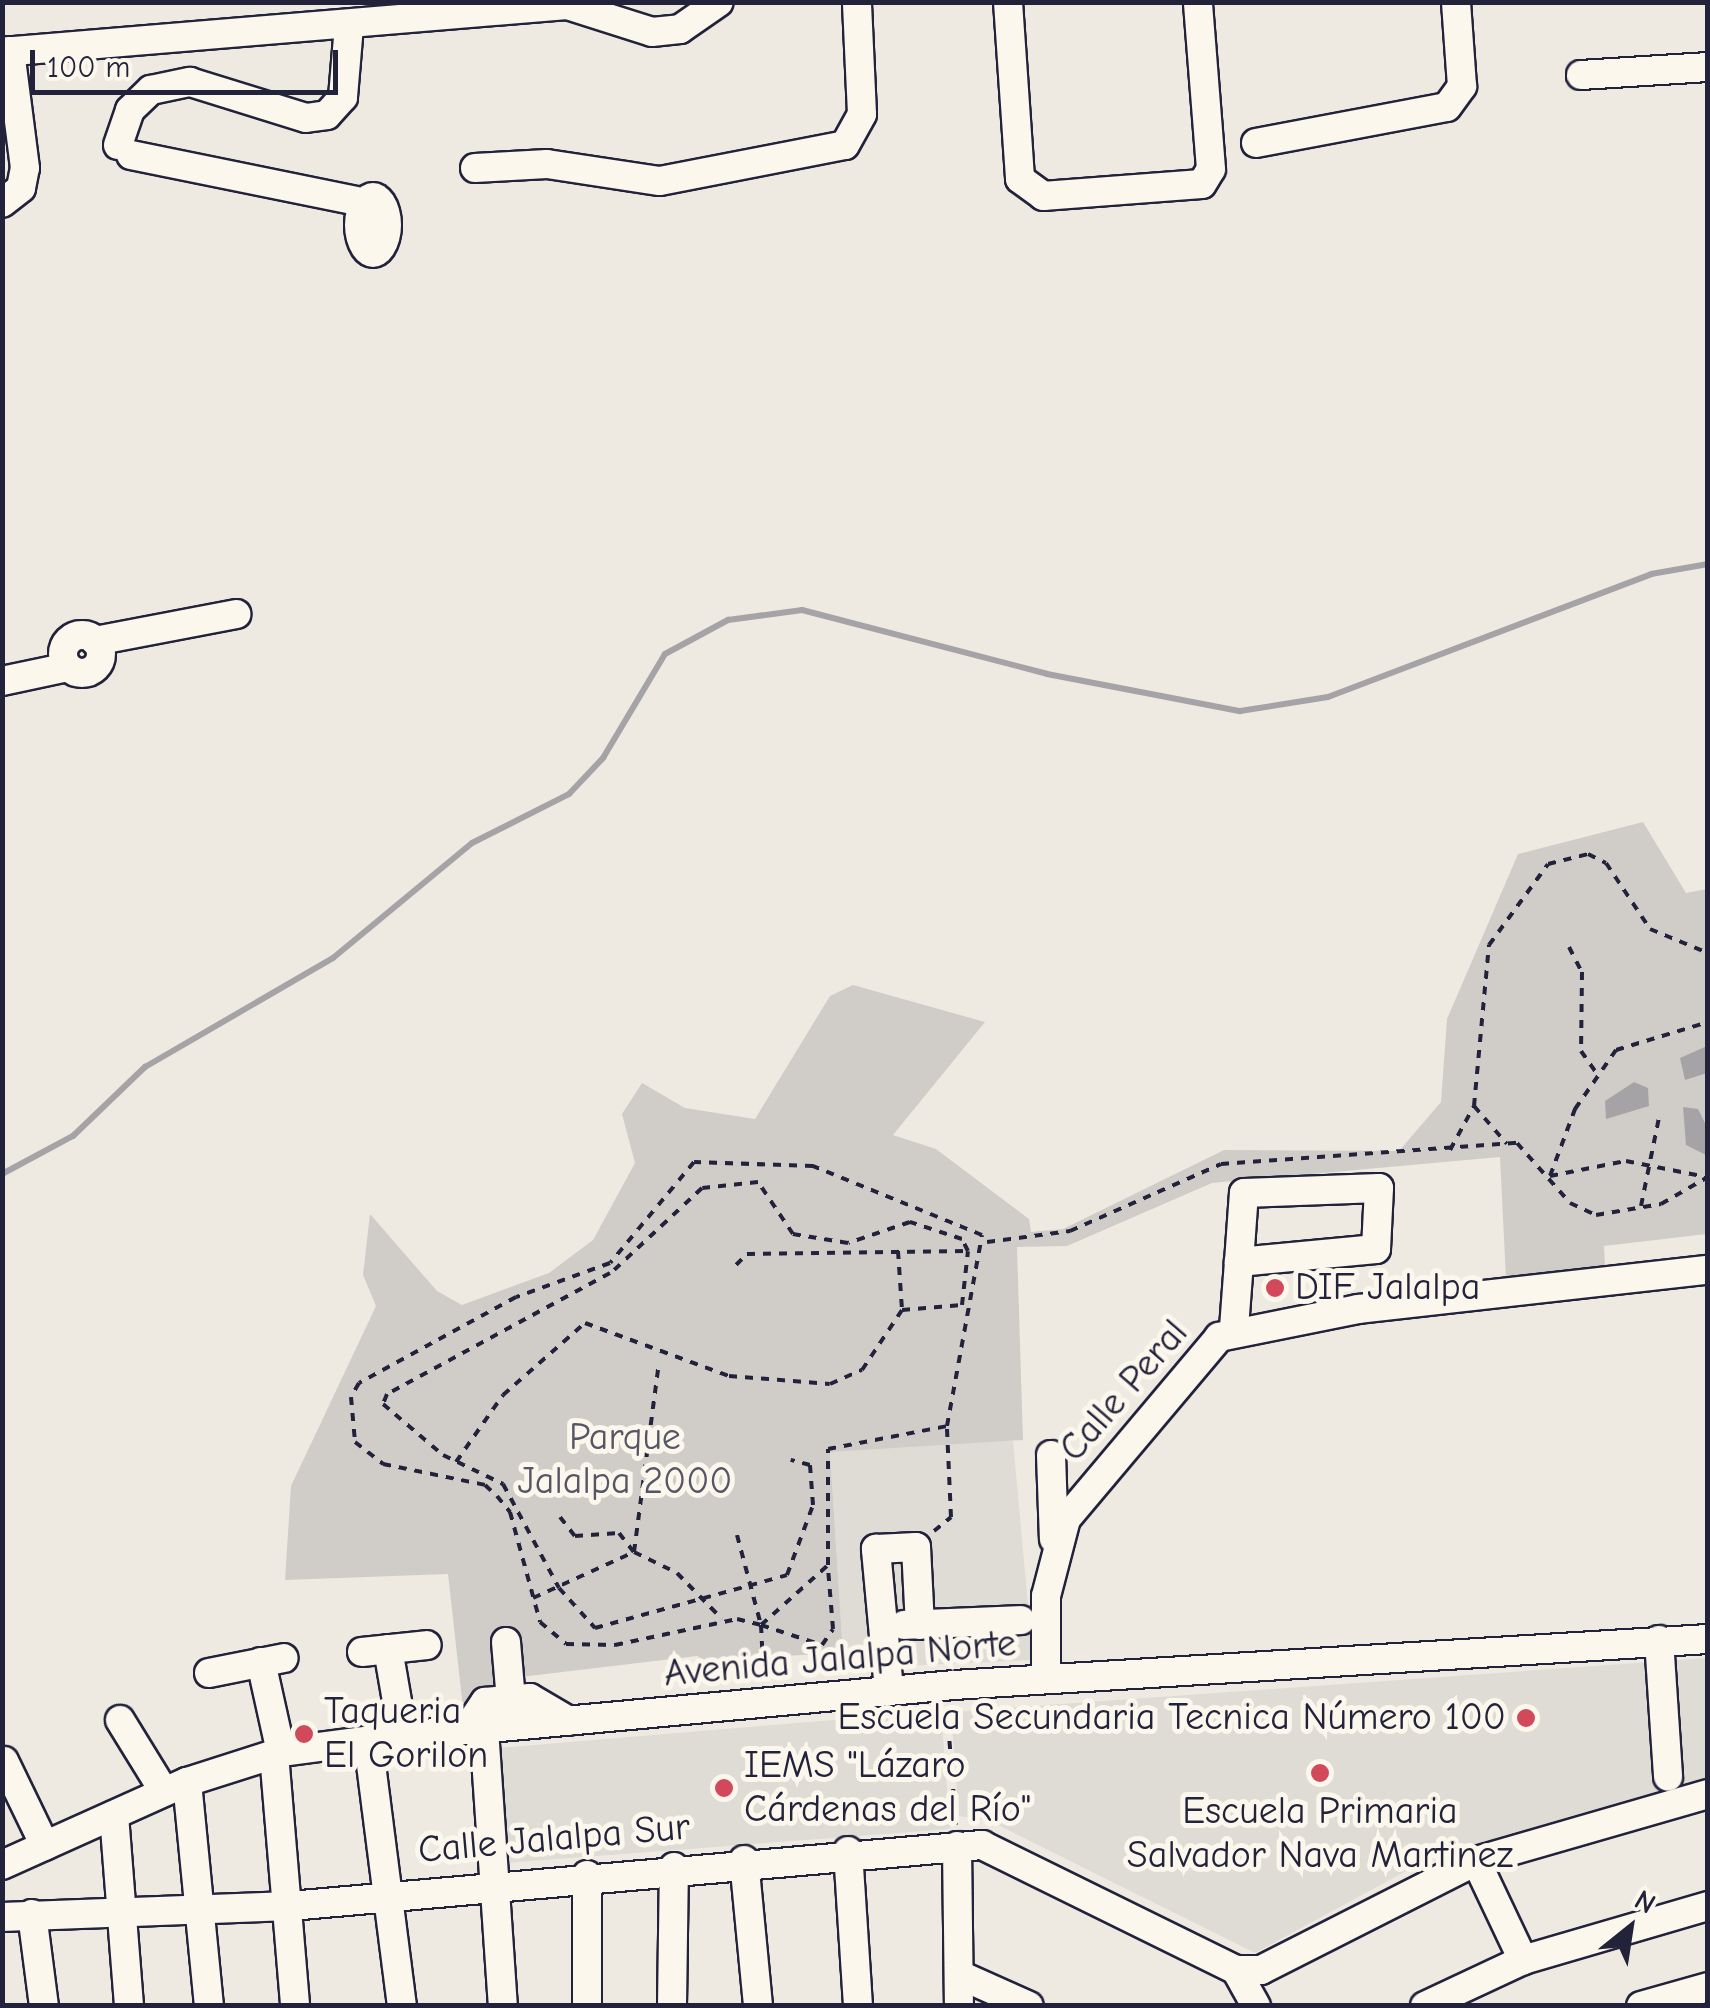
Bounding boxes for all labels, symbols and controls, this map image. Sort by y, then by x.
scale bar [35,30,342,92]
text: 100 m [47,50,130,85]
place label: DIF Jalalpa [1295,1265,1480,1311]
marker: DIF Jalalpa [1264,1277,1286,1299]
street label: Calle Peral [1050,1311,1198,1471]
park label: Parque Jalalpa 2000 [517,1415,733,1505]
street label: Avenida Jalalpa Norte [662,1621,1018,1697]
place label: Taqueria El Gorilon [324,1689,488,1778]
place label: Escuela Secundaria Tecnica Número 100 [838,1695,1506,1741]
marker: Escuela Secundaria Tecnica Número 100 [1515,1707,1537,1729]
marker: Taqueria El Gorilon [293,1723,315,1745]
place label: IEMS "Lázaro Cárdenas del Río" [744,1743,1031,1832]
marker: Escuela Primaria Salvador Nava Martinez [1309,1762,1331,1784]
marker: IEMS "Lázaro Cárdenas del Río" [713,1777,735,1799]
place label: Escuela Primaria Salvador Nava Martinez [1127,1789,1513,1878]
street label: Calle Jalalpa Sur [416,1804,692,1874]
north arrow [1580,1878,1680,1978]
text: N [1629,1884,1661,1920]

